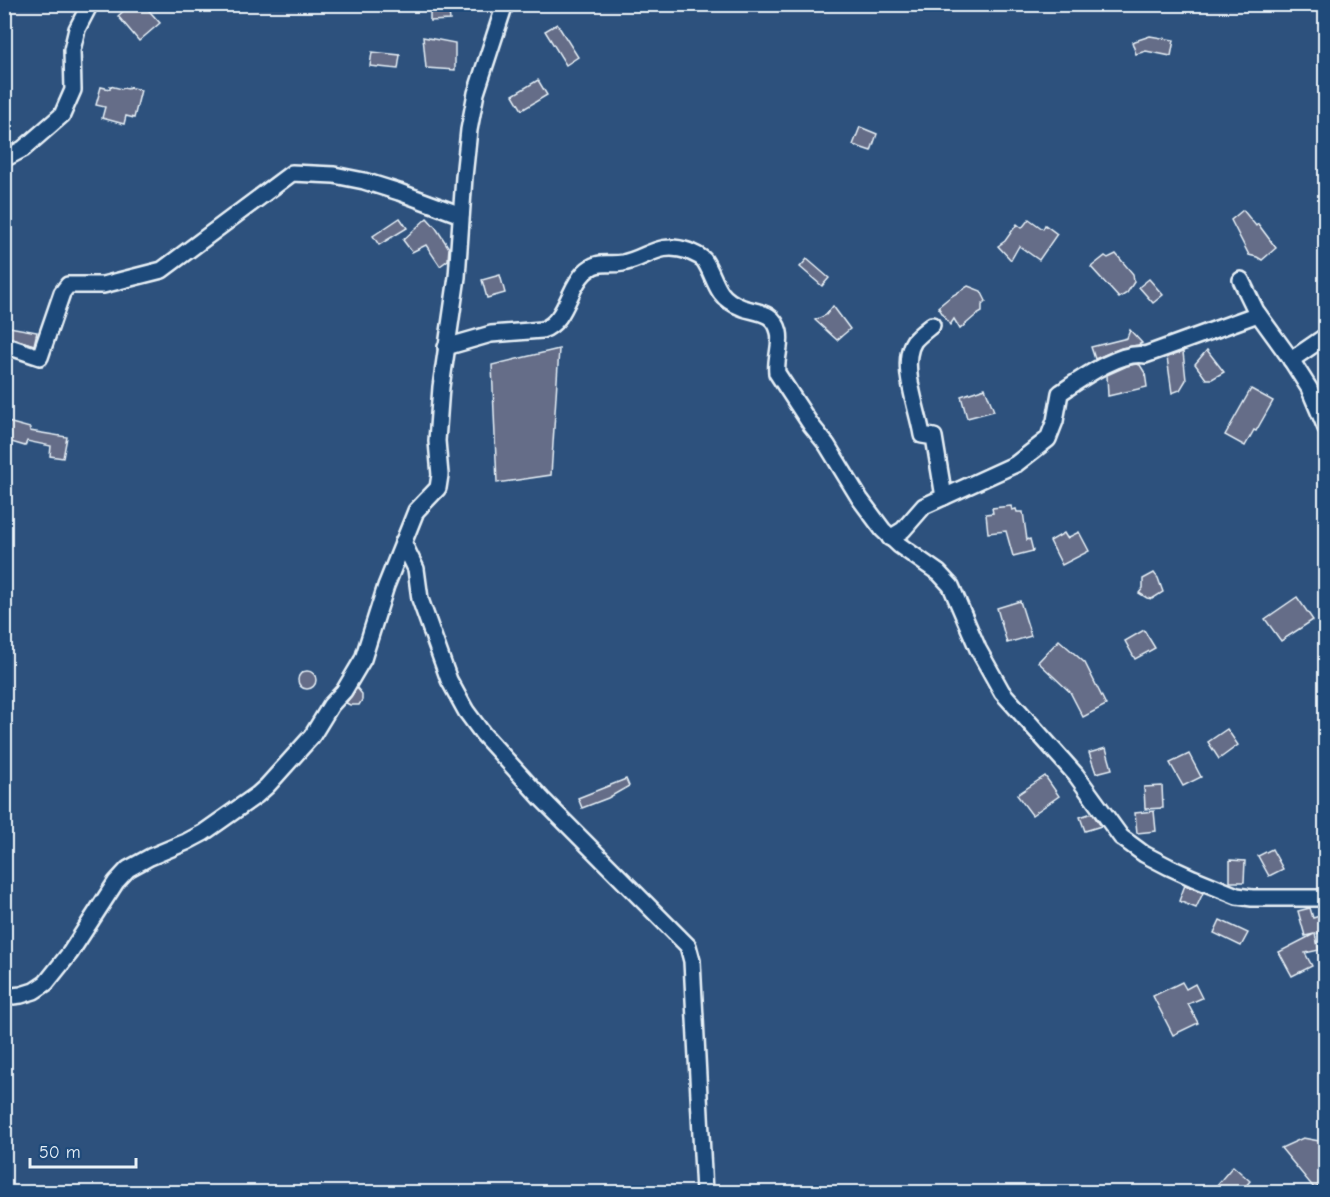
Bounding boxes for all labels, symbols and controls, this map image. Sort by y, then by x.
scale bar [30,1131,136,1169]
text: 50 m [39,1142,81,1163]

